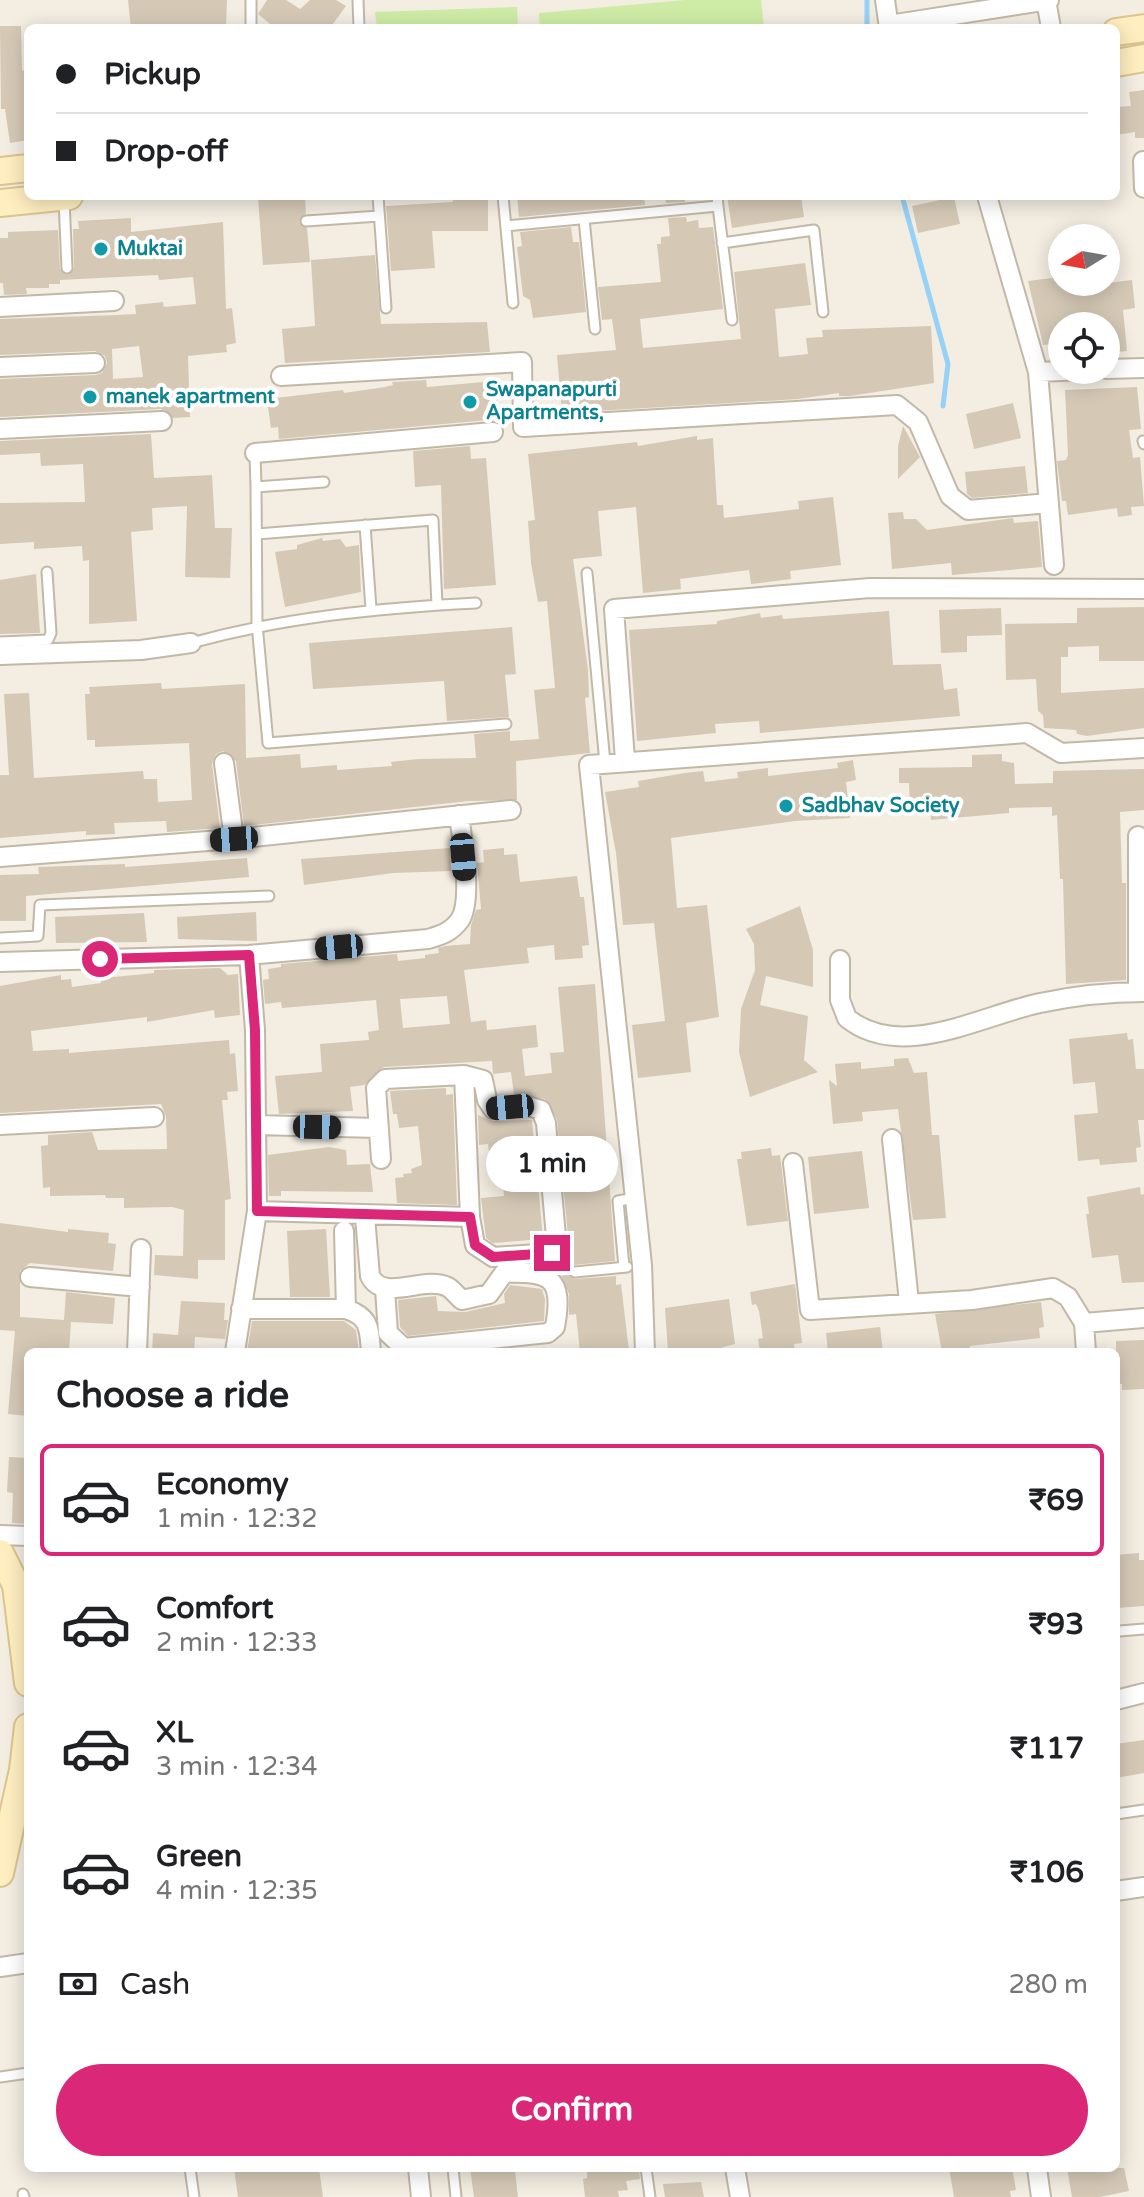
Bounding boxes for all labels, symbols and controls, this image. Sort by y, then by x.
text: Pickup [104,56,201,93]
text: Drop-off [104,133,228,170]
north arrow [1048,224,1120,296]
map controls [1048,224,1120,384]
place label: Muktai [117,237,183,261]
marker: Muktai [92,240,110,258]
button: locate [1048,312,1120,384]
place label: Swapanapurti Apartments, [486,378,617,425]
place label: manek apartment [106,385,275,409]
marker: manek apartment [81,388,99,406]
marker: Swapanapurti Apartments, [461,393,479,411]
place label: Sadbhav Society [802,794,960,818]
marker: Sadbhav Society [777,797,795,815]
car [209,825,259,853]
car [449,832,477,882]
car [314,933,364,961]
route start [82,941,118,977]
car [485,1093,535,1121]
car [293,1115,341,1139]
callout: 1 min [486,1137,618,1193]
text: 1 min [517,1148,587,1179]
route end [534,1235,570,1271]
text: Choose a ride [56,1374,289,1417]
icon: car [60,1464,132,1536]
text: Economy [156,1466,289,1503]
text: ₹69 [1029,1482,1084,1519]
text: 1 min · 12:32 [156,1503,318,1534]
icon: car [60,1588,132,1660]
text: Comfort [156,1590,274,1627]
text: ₹93 [1029,1606,1084,1643]
text: 2 min · 12:33 [156,1627,318,1658]
icon: car [60,1712,132,1784]
text: XL [156,1714,193,1751]
text: ₹117 [1010,1730,1084,1767]
text: 3 min · 12:34 [156,1751,318,1782]
icon: car [60,1836,132,1908]
text: Green [156,1838,242,1875]
text: ₹106 [1010,1854,1084,1891]
text: 4 min · 12:35 [156,1875,318,1906]
icon: cash [56,1962,100,2006]
text: Cash [120,1966,190,2003]
text: 280 m [1008,1969,1088,2000]
button: Confirm [56,2064,1088,2156]

